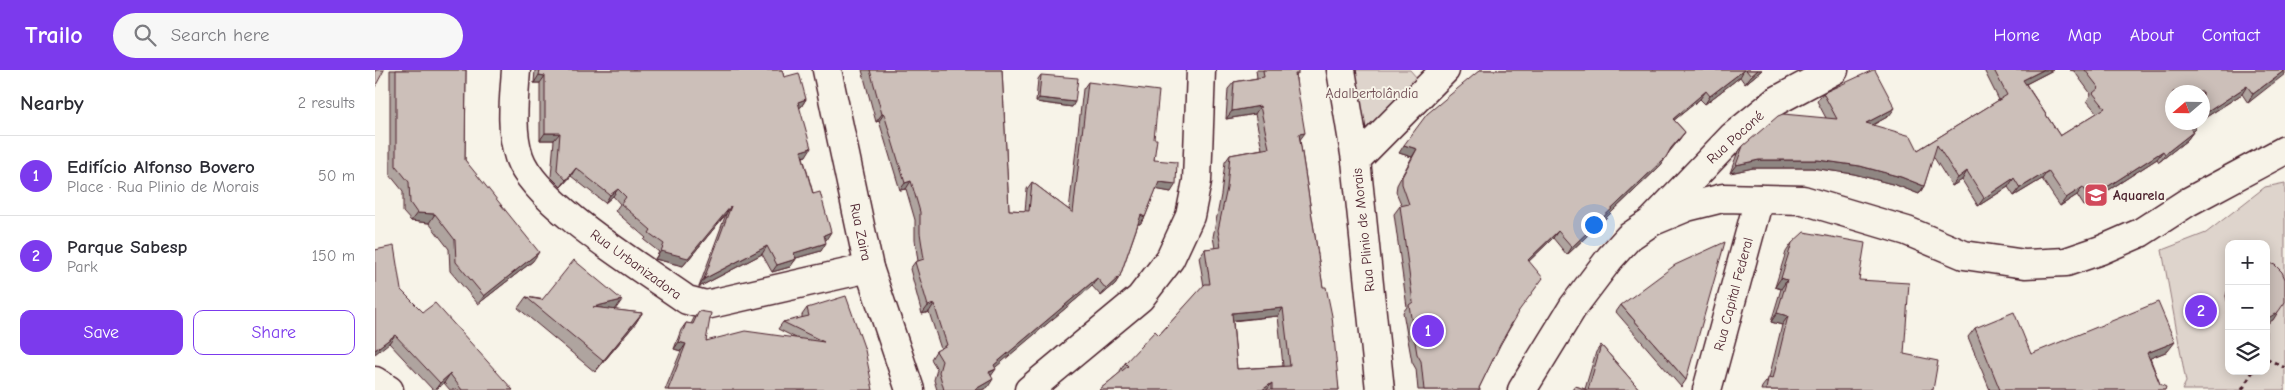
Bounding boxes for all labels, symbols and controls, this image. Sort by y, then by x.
search box [113,13,463,58]
text: Trailo [25,21,83,49]
icon: search [131,21,159,49]
text: Search here [171,24,270,46]
text: Home [1993,25,2040,46]
text: Map [2068,25,2102,46]
text: About [2130,25,2174,46]
text: Contact [2202,25,2260,46]
park label: Adalbertolândia [1326,85,1418,102]
north arrow [2165,85,2210,130]
text: Nearby [20,91,84,115]
text: 2 results [298,94,355,112]
street label: Rua Poconé [1703,107,1767,167]
text: Edifício Alfonso Bovero [67,156,255,178]
text: 1 [33,167,39,185]
text: 50 m [318,167,355,185]
street label: Rua Plinio de Morais [1349,167,1378,293]
text: Place · Rua Plinio de Morais [67,178,259,196]
school or university icon: Aquarela [2083,182,2109,208]
place label: Aquarela [2113,187,2165,204]
street label: Rua Zaira [846,202,875,262]
your location [1581,212,1607,238]
street label: Rua Urbanizadora [587,226,685,303]
text: Parque Sabesp [67,236,188,258]
street label: Rua Capital Federal [1710,236,1757,353]
map controls [2225,240,2270,375]
button: + [2225,240,2270,285]
text: 2 [32,247,40,265]
text: 150 m [312,247,355,265]
text: Park [67,258,98,276]
button: − [2225,285,2270,330]
pin: 2 [2185,292,2217,330]
button: Save [20,310,183,355]
button: Share [193,310,355,355]
pin: 1 [1412,312,1444,350]
button: layers [2225,330,2270,375]

